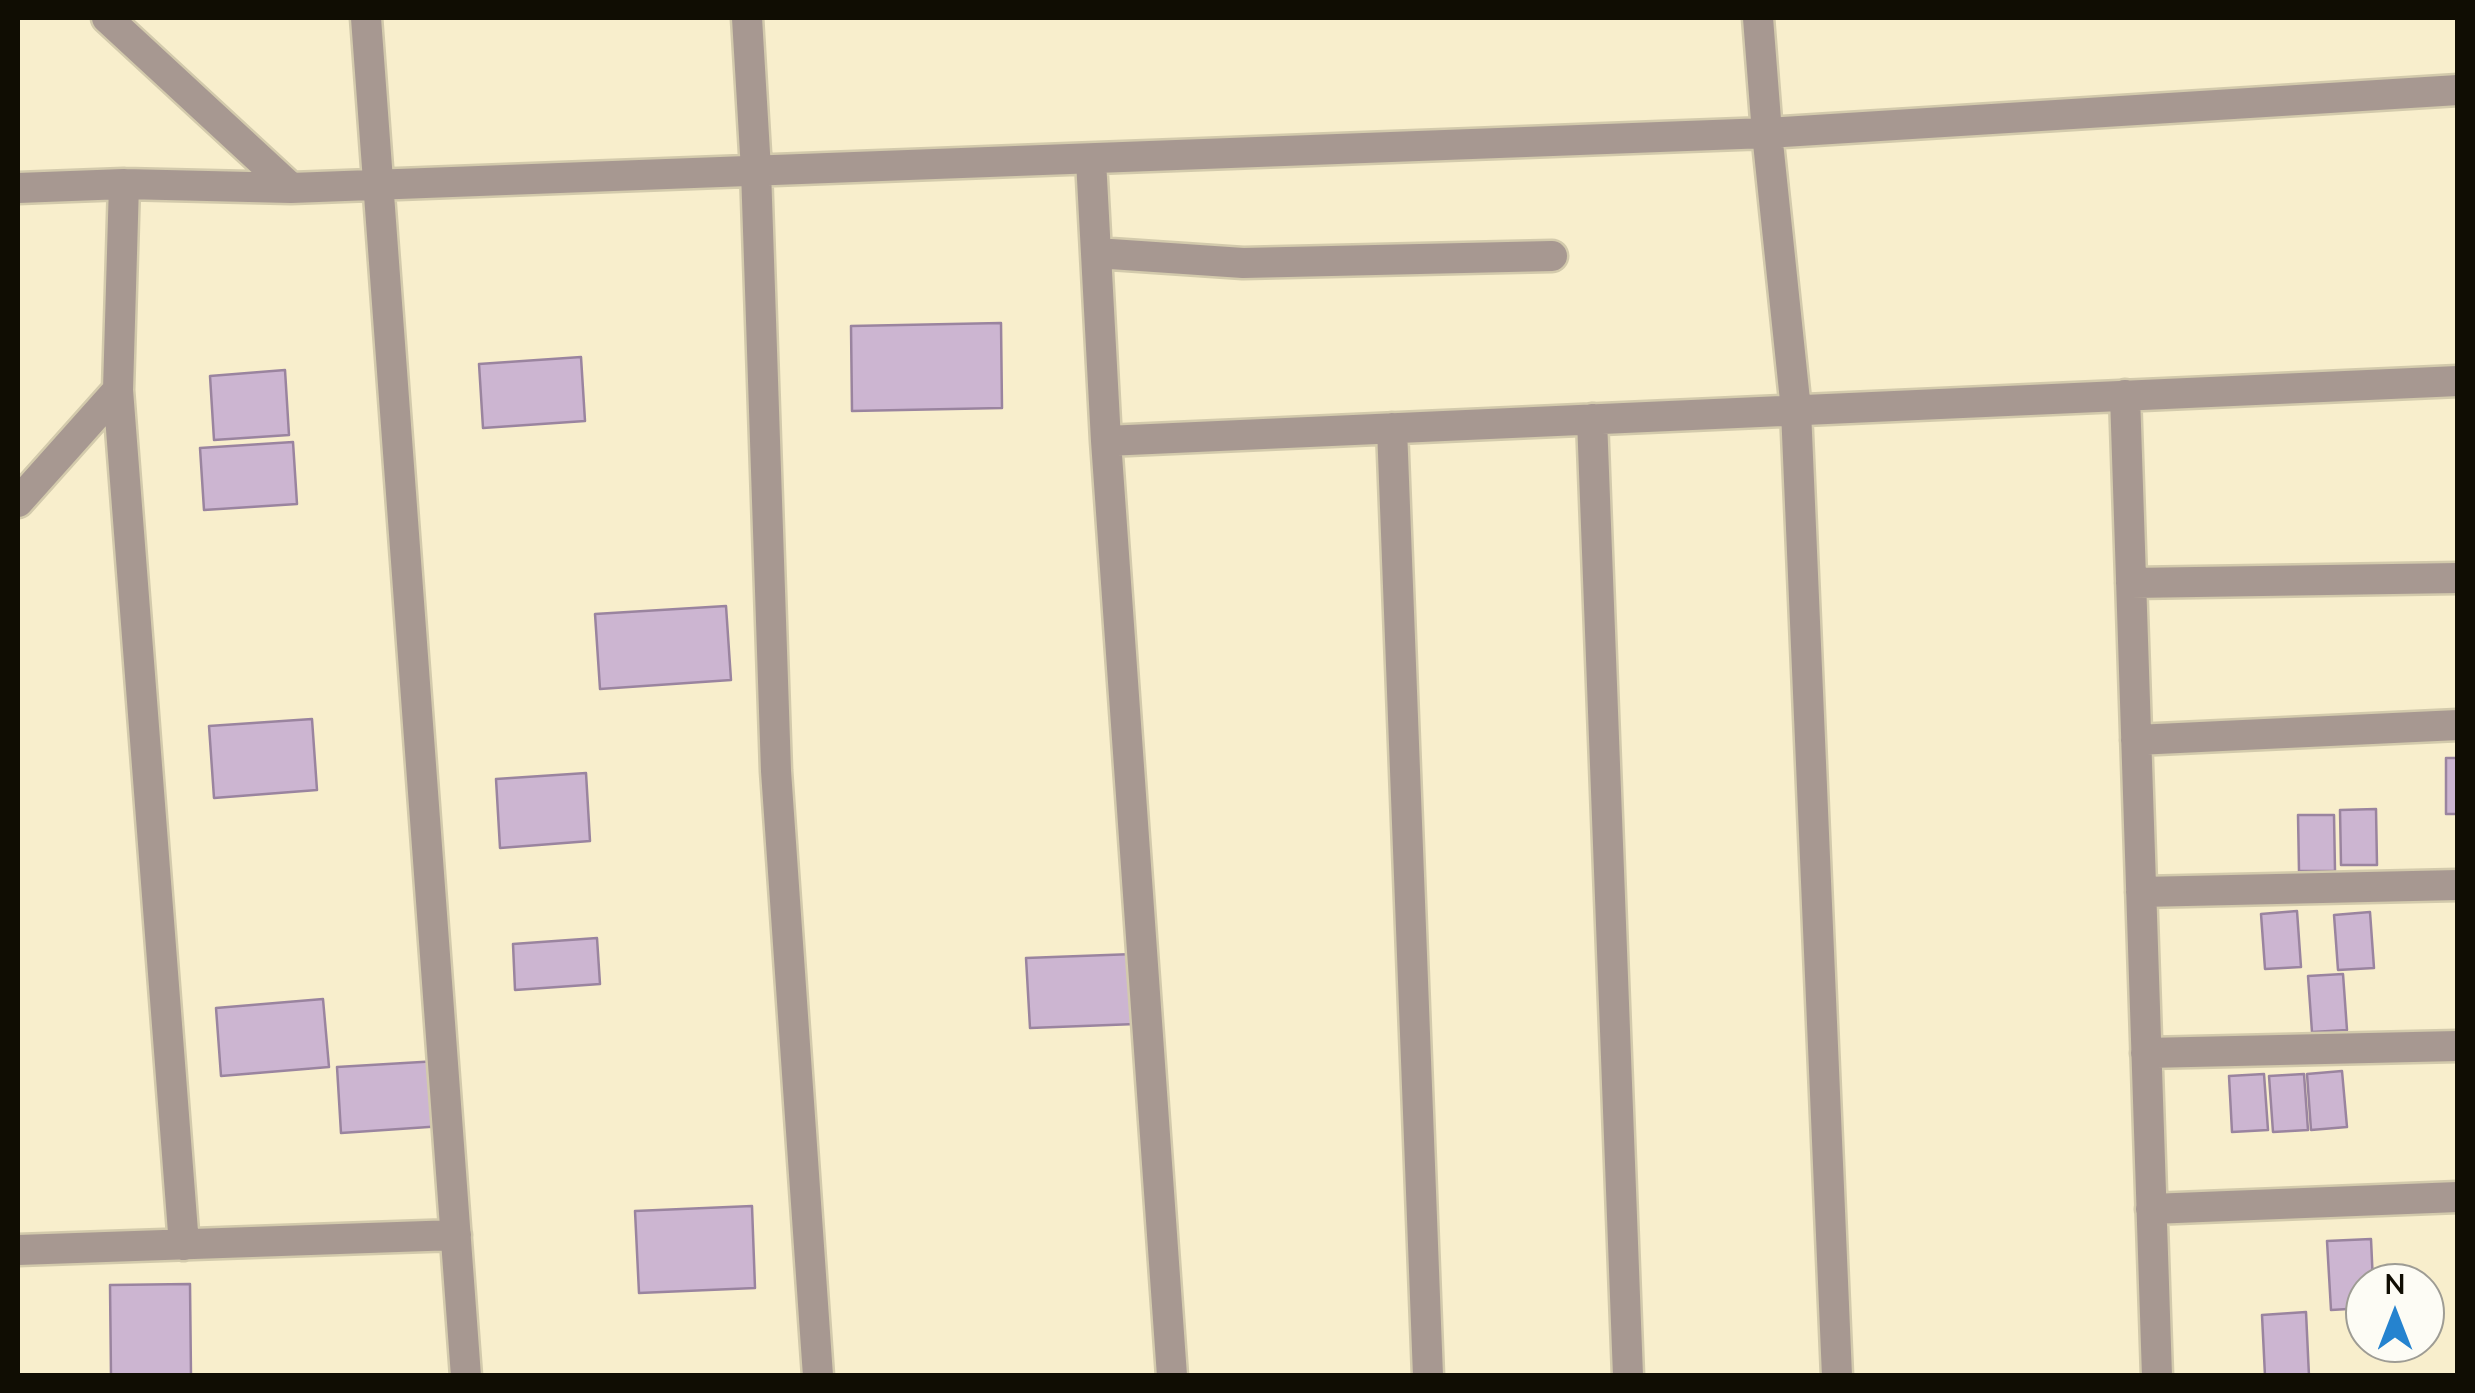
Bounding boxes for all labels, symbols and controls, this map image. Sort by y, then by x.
north arrow [2345,1263,2445,1363]
text: N [2385,1266,2405,1304]

